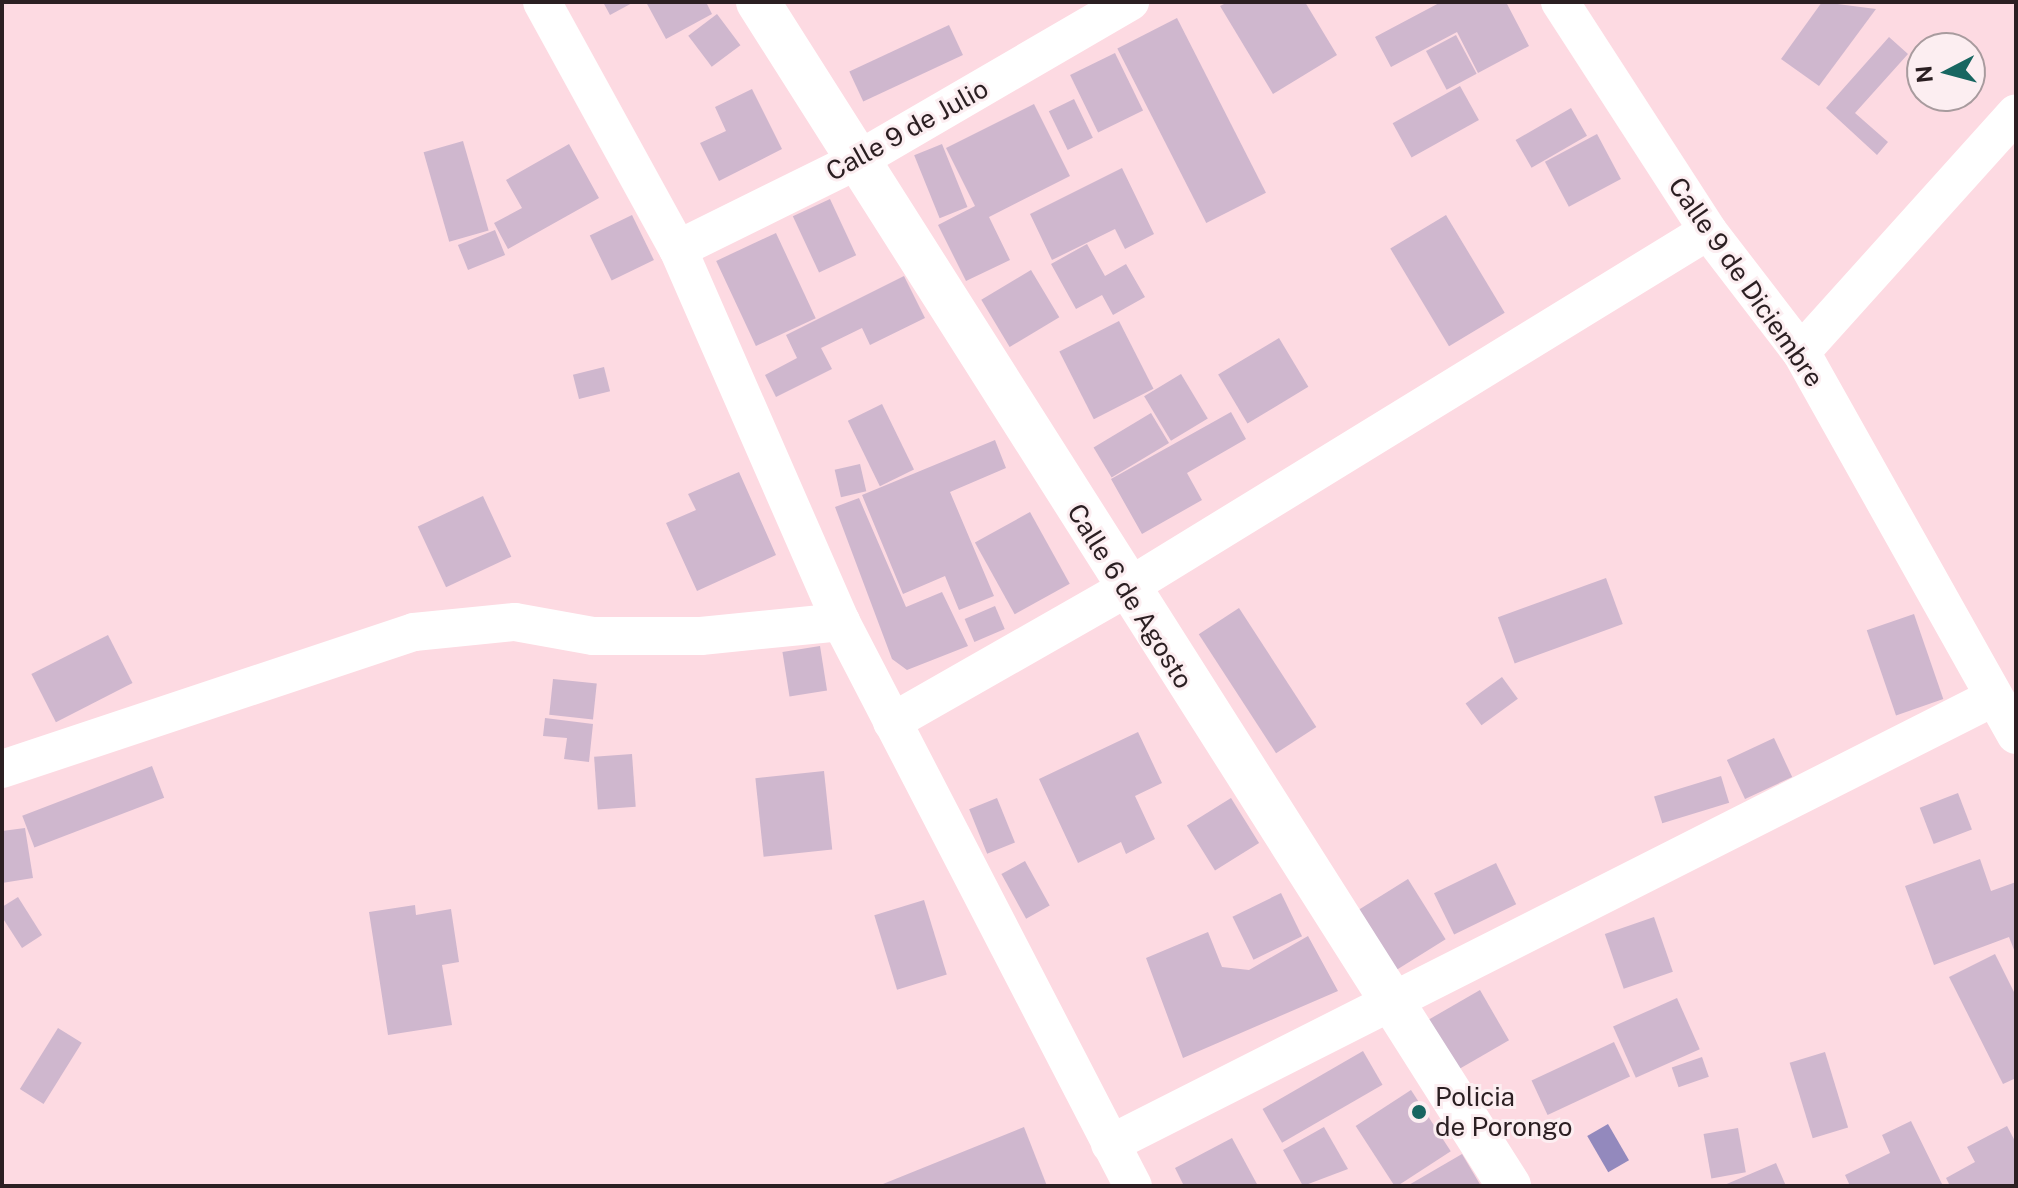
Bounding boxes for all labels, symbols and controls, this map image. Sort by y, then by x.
north arrow [1906,32,1986,112]
text: N [1910,64,1938,84]
street label: Calle 9 de Julio [820,72,994,188]
street label: Calle 9 de Diciembre [1662,171,1830,393]
street label: Calle 6 de Agosto [1060,498,1200,694]
place label: Policia de Porongo [1435,1081,1573,1142]
marker: Policia de Porongo [1410,1103,1428,1121]

